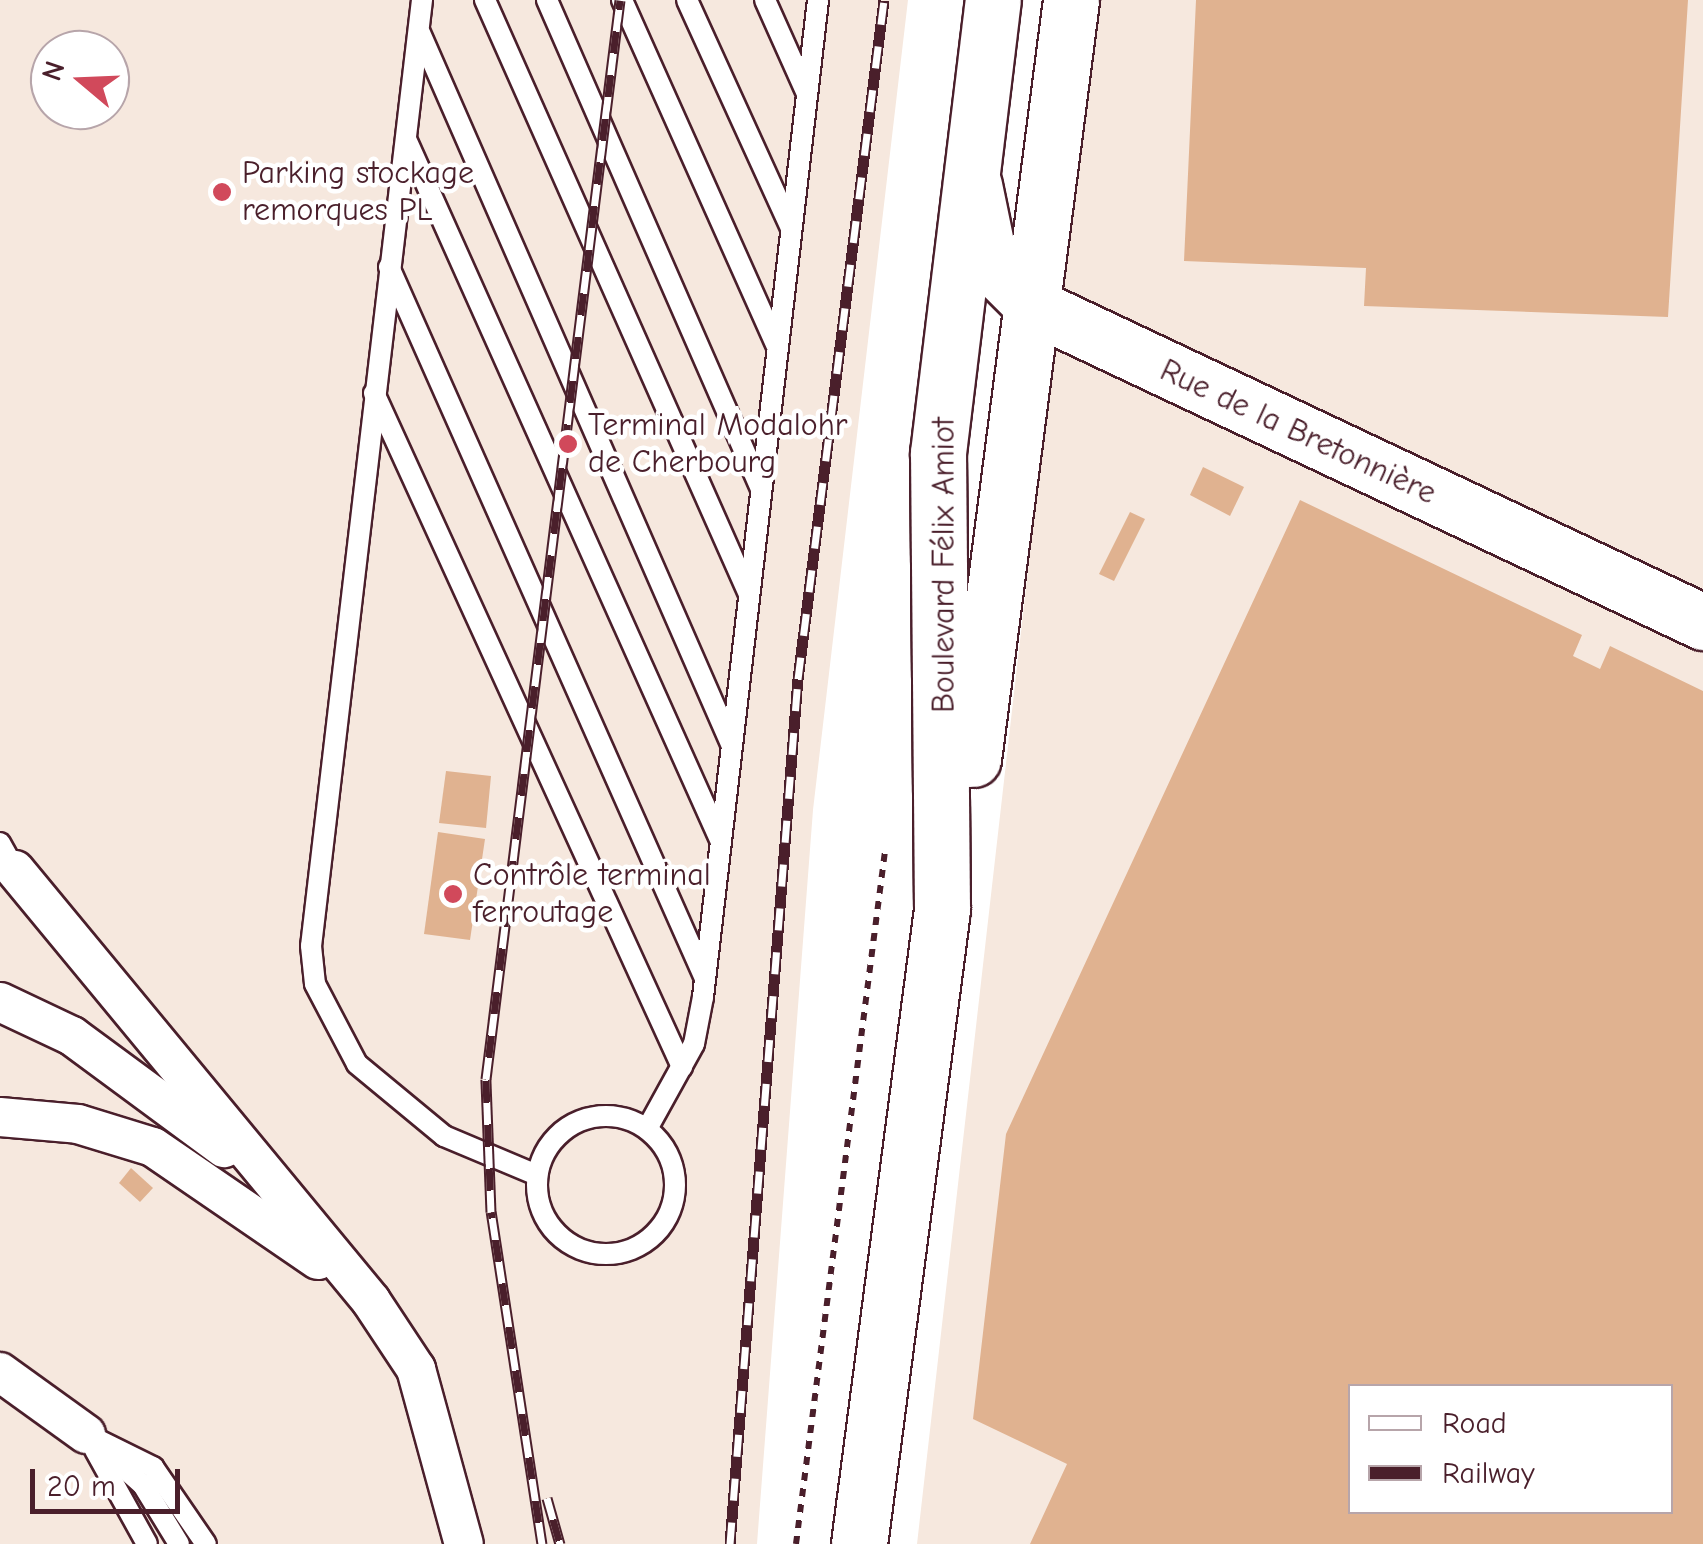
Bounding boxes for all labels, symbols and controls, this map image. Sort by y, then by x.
north arrow [30,30,130,130]
text: N [35,57,72,85]
place label: Parking stockage remorques PL [242,155,474,230]
marker: Parking stockage remorques PL [211,181,233,203]
street label: Rue de la Bretonnière [1154,351,1442,513]
place label: Terminal Modalohr de Cherbourg [588,407,848,482]
street label: Boulevard Félix Amiot [925,417,963,713]
marker: Terminal Modalohr de Cherbourg [557,433,579,455]
place label: Contrôle terminal ferroutage [473,857,711,932]
marker: Contrôle terminal ferroutage [442,883,464,905]
legend [1348,1384,1673,1514]
text: Road [1442,1406,1507,1441]
scale bar [35,1449,185,1511]
text: Railway [1442,1456,1535,1491]
text: 20 m [47,1469,116,1504]

